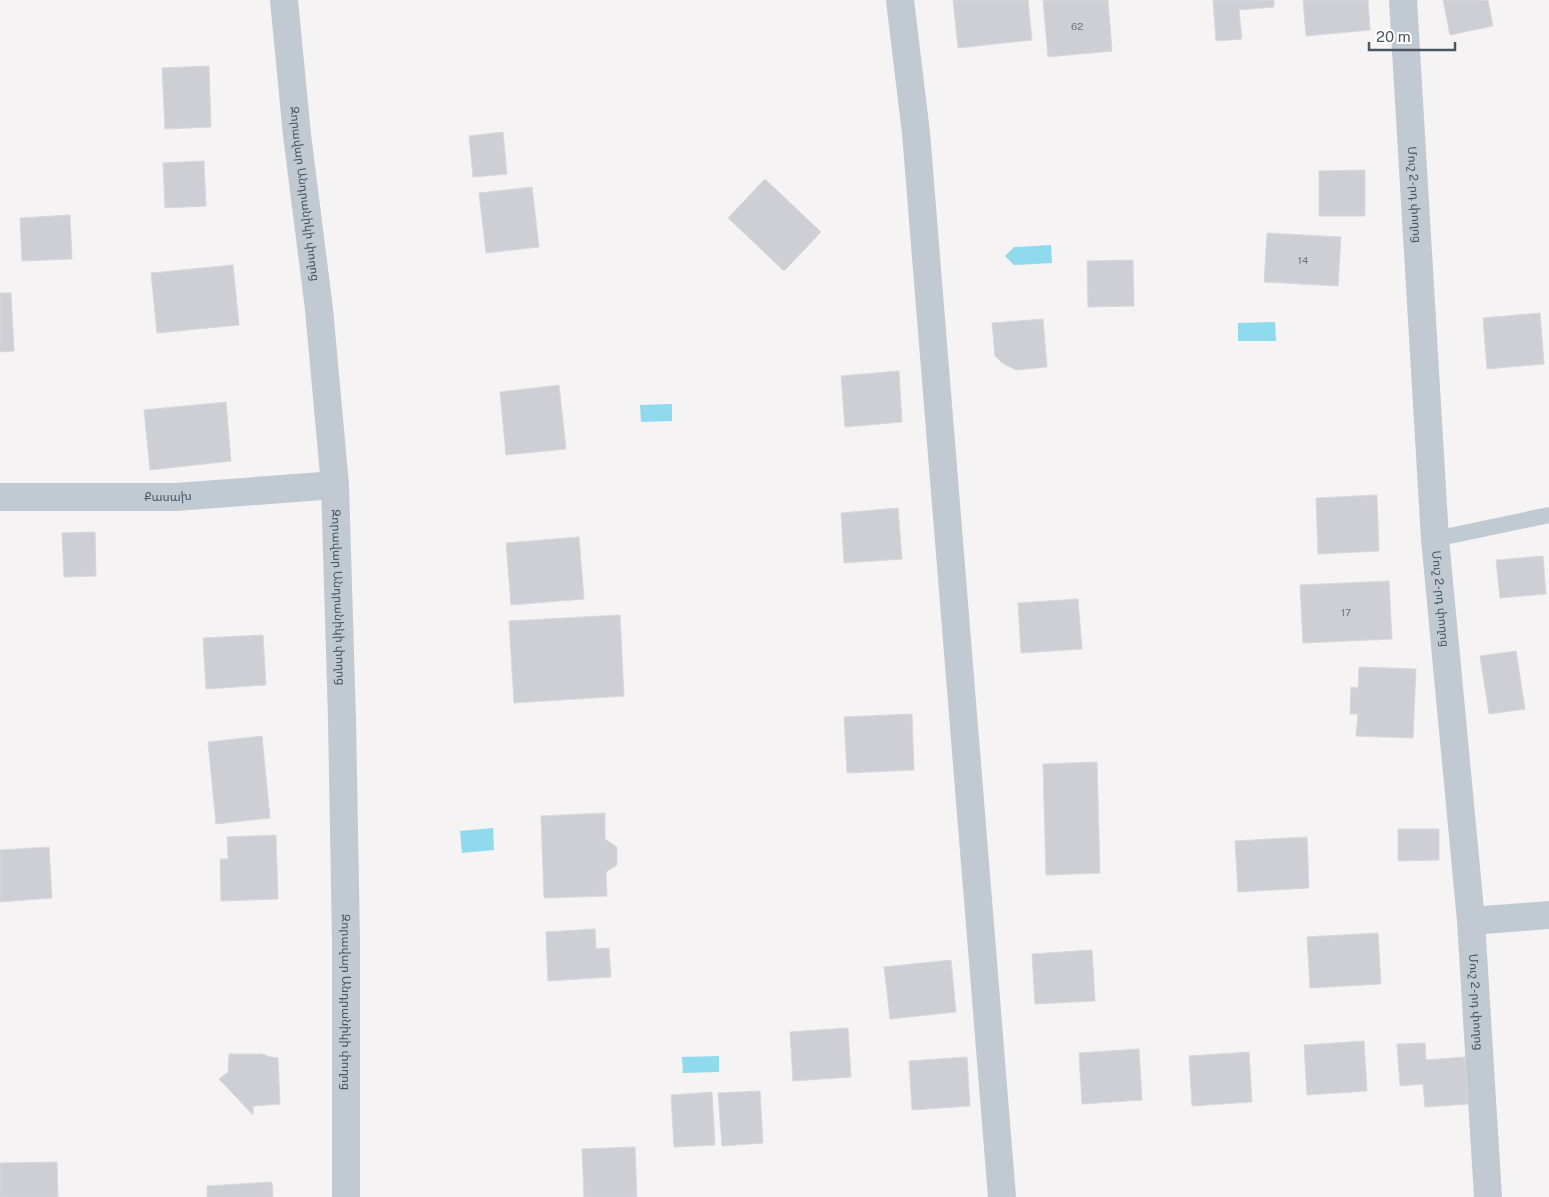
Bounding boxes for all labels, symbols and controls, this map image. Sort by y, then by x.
house number: 62 [1071,20,1083,32]
scale bar [1369,20,1455,52]
text: 20 m [1376,28,1411,45]
street label: Զորավար Անդրանիկի փողոց [287,106,322,282]
street label: Մուշ 2-րդ փողոց [1405,146,1424,243]
house number: 14 [1298,254,1308,266]
street label: Քասախ [144,489,192,504]
street label: Զորավար Անդրանիկի փողոց [329,509,348,685]
street label: Մուշ 2-րդ փողոց [1429,550,1452,648]
house number: 17 [1341,606,1351,618]
street label: Զորավար Անդրանիկի փողոց [339,914,353,1090]
street label: Մուշ 2-րդ փողոց [1466,953,1486,1051]

